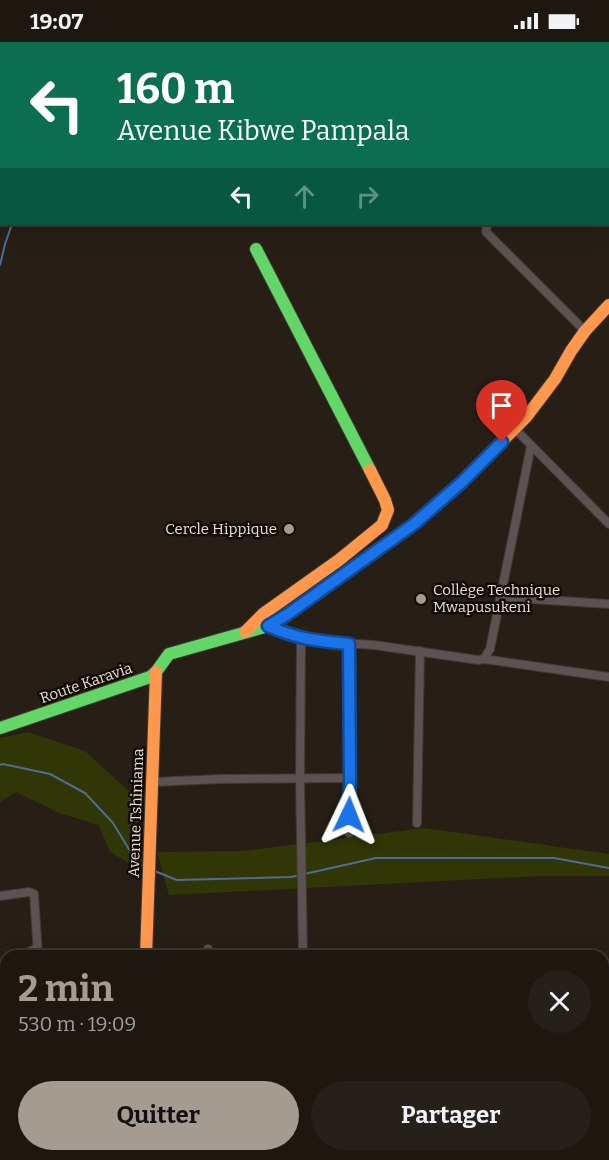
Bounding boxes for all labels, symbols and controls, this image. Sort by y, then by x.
text: 19:07 [30,8,83,35]
text: 160 m [117,64,234,114]
icon: left [18,66,96,144]
text: Avenue Kibwe Pampala [117,115,409,147]
icon: left [225,180,258,213]
icon: ahead [288,180,321,213]
icon: right [351,180,384,213]
pin [476,380,527,442]
icon: arrive [485,389,518,422]
place label: Cercle Hippique [165,520,277,538]
marker: Cercle Hippique [282,522,296,536]
place label: Collège Technique Mwapusukeni [433,581,560,616]
marker: Collège Technique Mwapusukeni [414,592,428,606]
street label: Route Karavia [38,659,134,707]
street label: Avenue Tshiniama [125,748,147,878]
position arrow [317,783,381,847]
text: 2 min [18,967,114,1011]
button: close [528,970,591,1033]
text: 530 m · 19:09 [18,1012,136,1036]
button: Quitter [18,1081,299,1150]
button: Partager [311,1081,591,1150]

